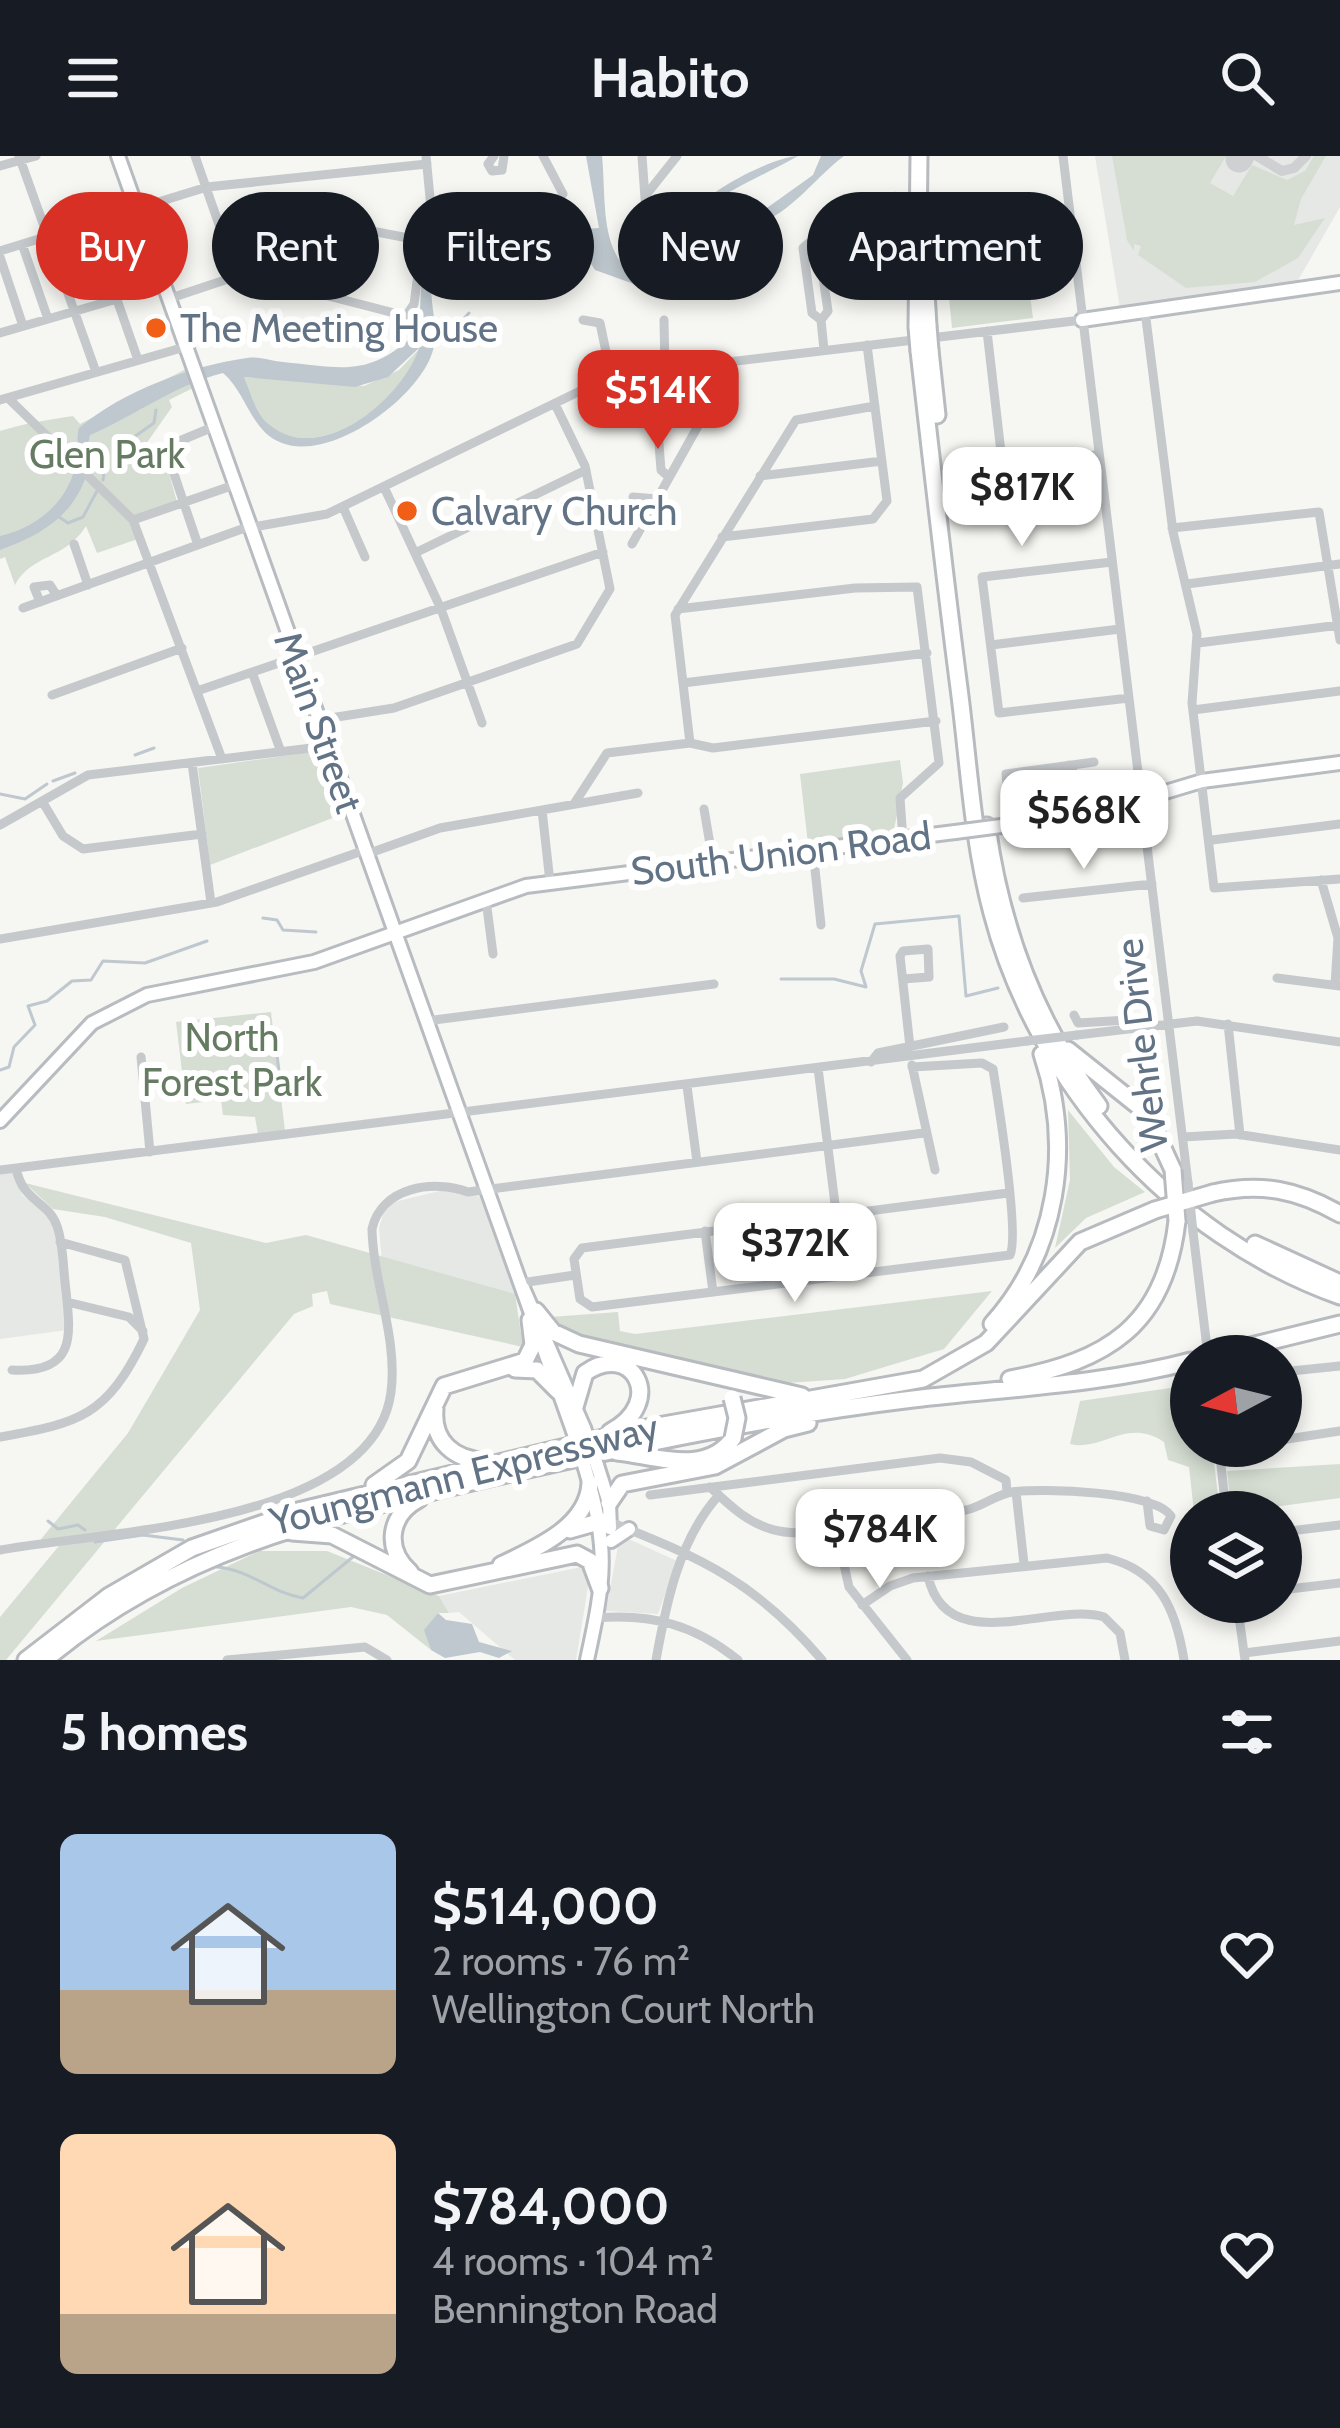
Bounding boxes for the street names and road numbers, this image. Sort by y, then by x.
street label: Main Street [264,625,374,819]
street label: South Union Road [628,811,934,895]
street label: Wehrle Drive [1104,936,1178,1154]
street label: Youngmann Expressway [264,1402,664,1546]

